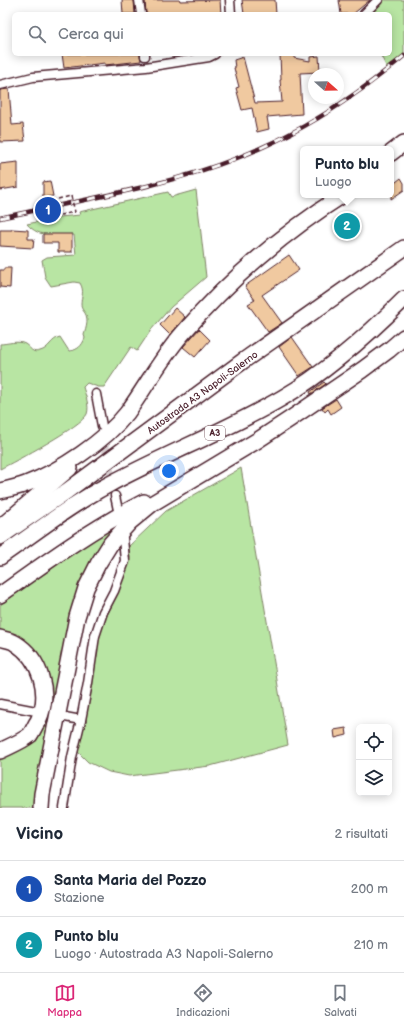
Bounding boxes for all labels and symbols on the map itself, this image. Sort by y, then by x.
north arrow [308,68,344,104]
pin: 1 [35,195,61,225]
pin: 2 [334,211,360,241]
street label: Autostrada A3 Napoli-Salerno [144,348,260,436]
road number: A3 [205,426,225,440]
your location [159,461,179,481]

